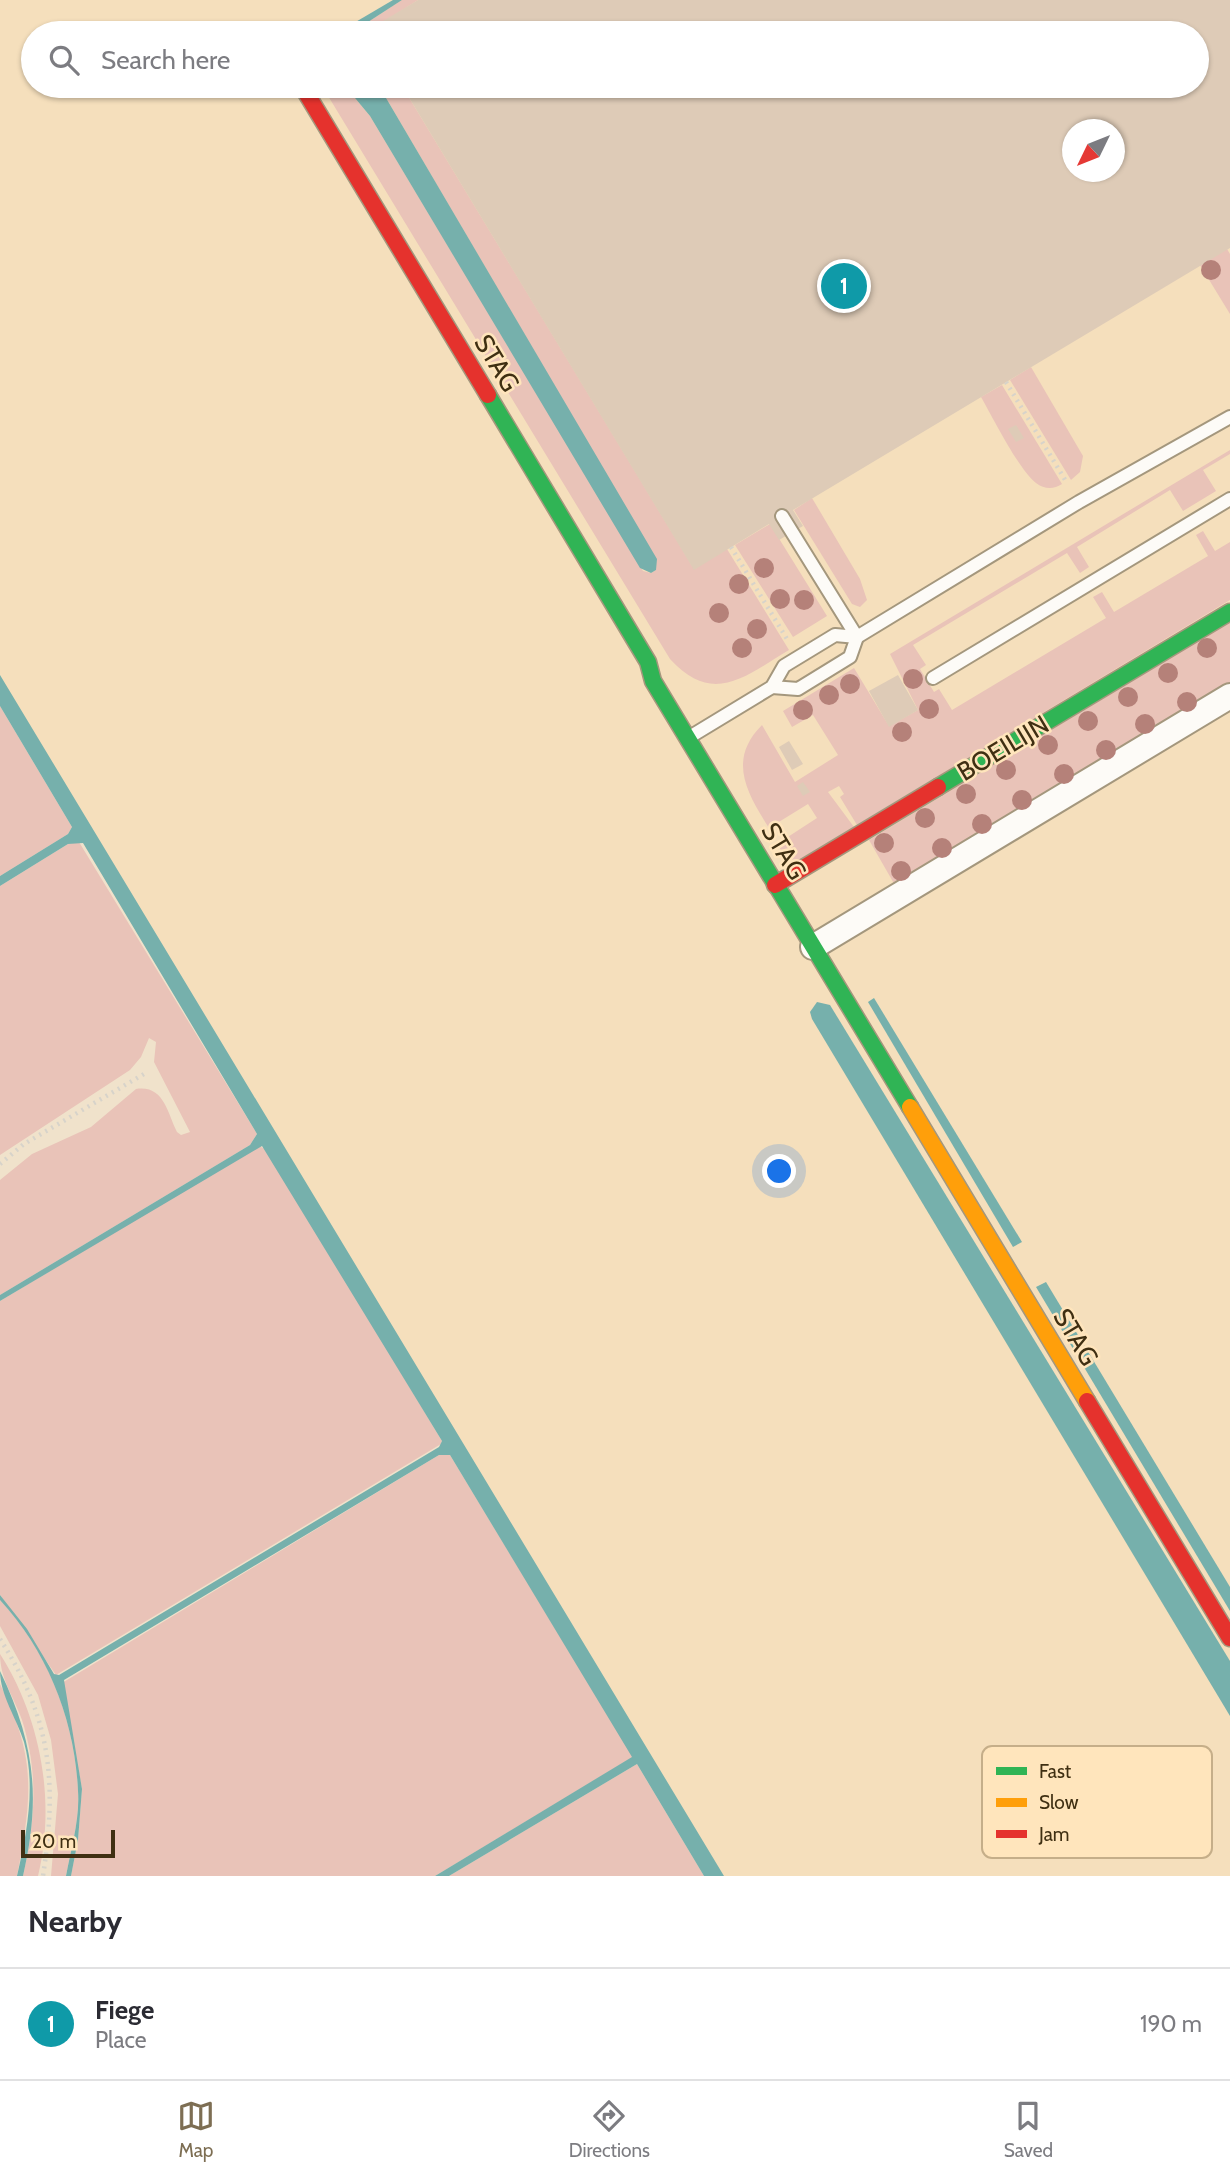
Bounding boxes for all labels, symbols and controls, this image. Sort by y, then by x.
search box [21,21,1209,98]
icon: search [45,41,83,79]
text: Search here [101,44,230,76]
north arrow [1062,119,1125,182]
pin: 1 [821,260,867,312]
street label: STAG [468,329,526,397]
street label: BOEILIJN [951,708,1055,788]
street label: STAG [755,817,813,885]
your location [762,1154,796,1188]
street label: STAG [1047,1303,1105,1371]
legend [982,1746,1212,1858]
text: Fast [1039,1760,1072,1783]
text: Slow [1039,1791,1079,1814]
text: Jam [1038,1823,1069,1846]
scale bar [21,1827,116,1859]
text: 20 m [32,1830,76,1853]
text: Nearby [28,1903,122,1940]
text: Fiege [95,1994,154,2026]
text: 1 [47,2010,55,2038]
text: 190 m [1140,2010,1202,2038]
text: Place [95,2026,147,2054]
tab: Map [177,2097,215,2162]
tab: Directions [569,2097,650,2162]
tab: Saved [1004,2097,1053,2162]

